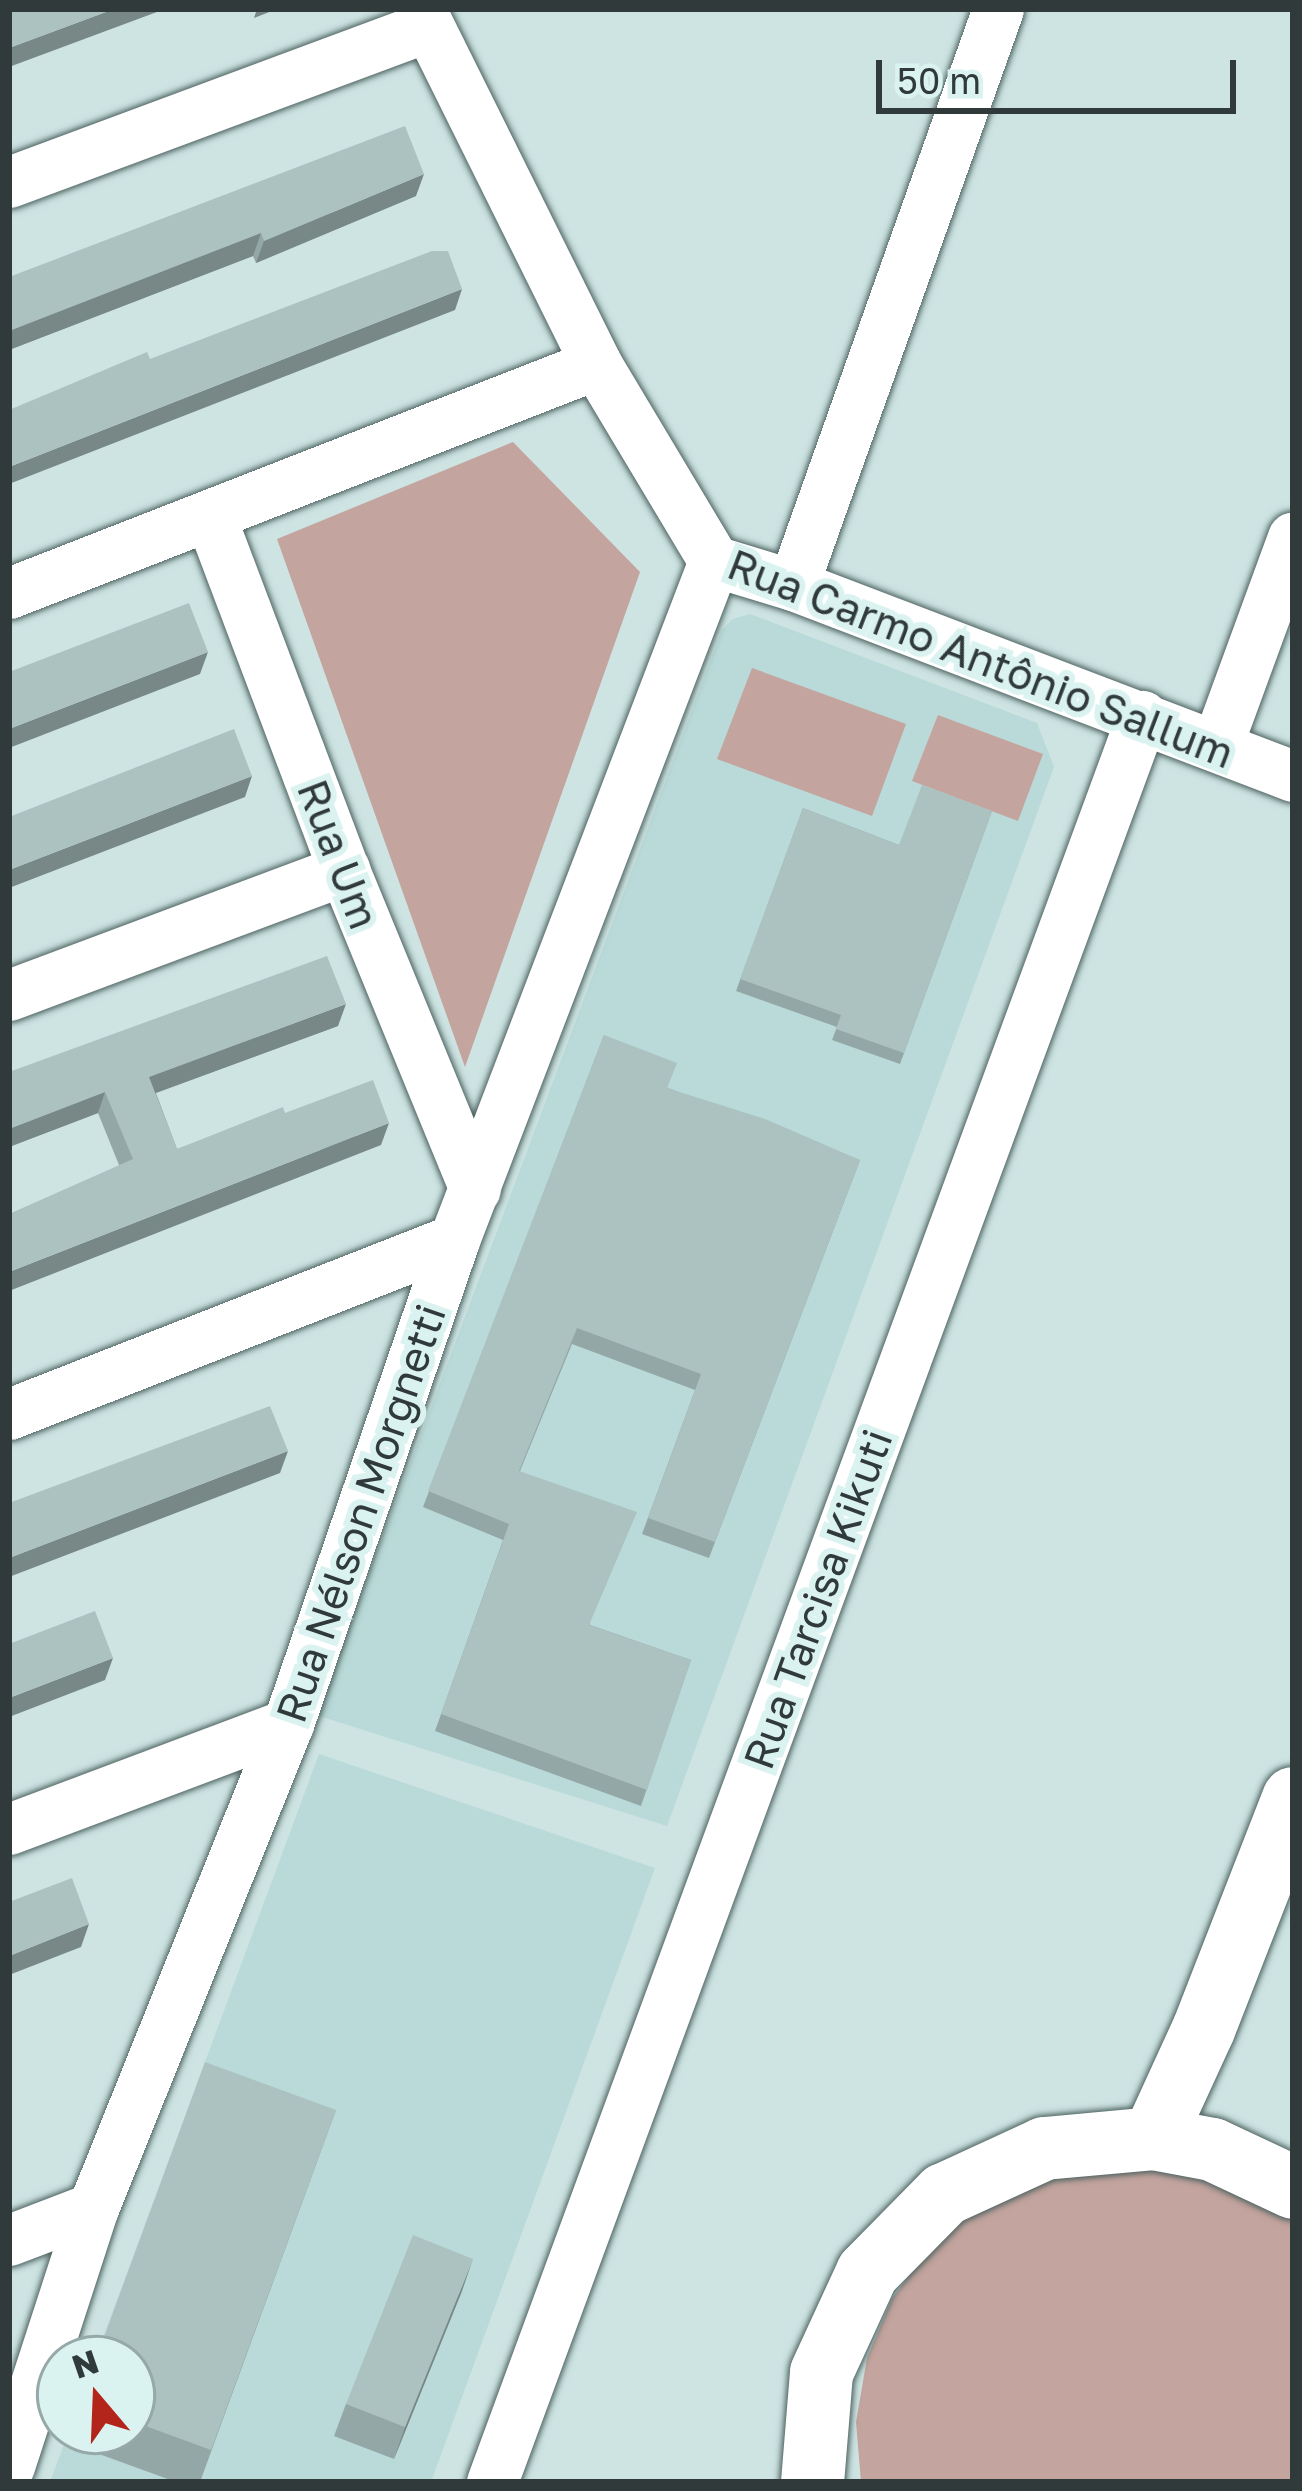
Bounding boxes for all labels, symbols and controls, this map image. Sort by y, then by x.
scale bar [882,36,1242,110]
text: 50 m [897,59,981,102]
street label: Rua Carmo Antônio Sallum [721,538,1241,778]
street label: Rua Um [288,773,390,935]
street label: Rua Nélson Morgnetti [265,1297,455,1729]
street label: Rua Tarcisa Kikuti [732,1422,902,1776]
north arrow [36,2335,156,2455]
text: N [67,2341,103,2386]

